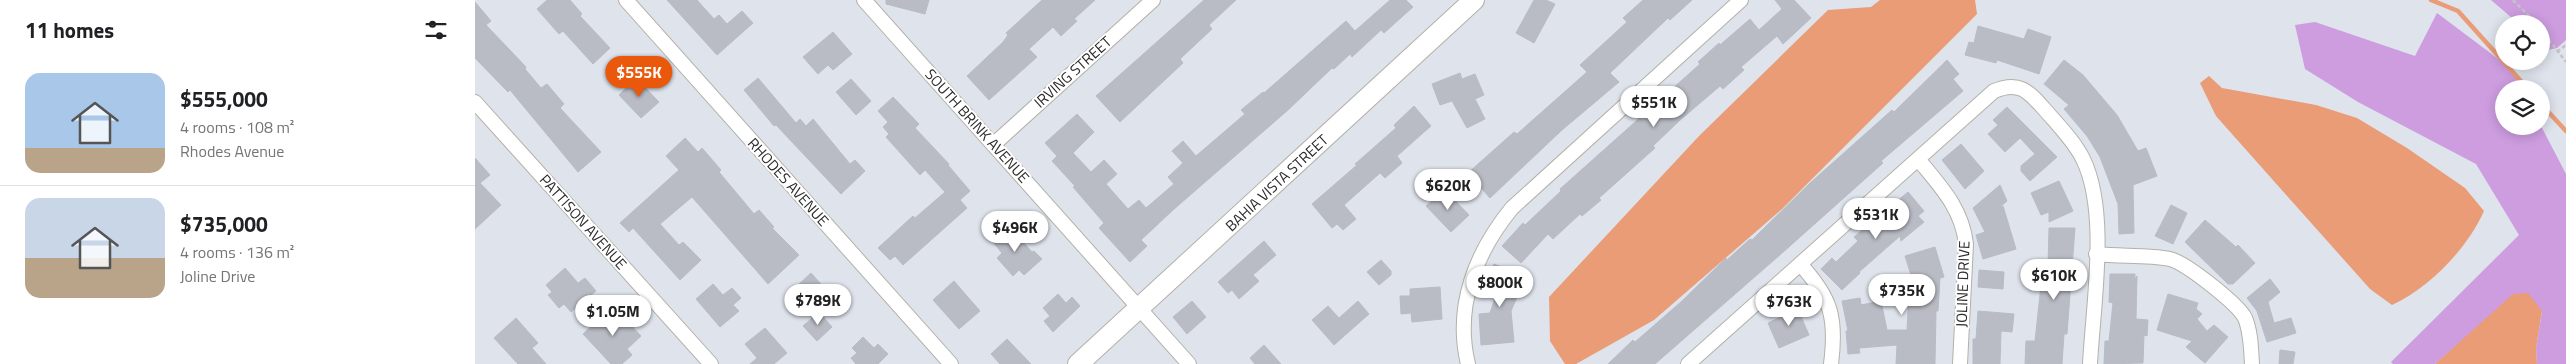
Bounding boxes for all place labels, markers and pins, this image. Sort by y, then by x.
pin: $555K [604,56,674,98]
pin: $551K [1619,86,1689,128]
pin: $620K [1413,168,1483,211]
pin: $531K [1841,198,1911,240]
pin: $496K [980,210,1050,253]
pin: $610K [2019,258,2089,301]
pin: $800K [1465,266,1535,308]
pin: $735K [1867,274,1937,316]
pin: $789K [783,284,853,326]
pin: $763K [1754,284,1824,327]
pin: $1.05M [572,294,654,337]

